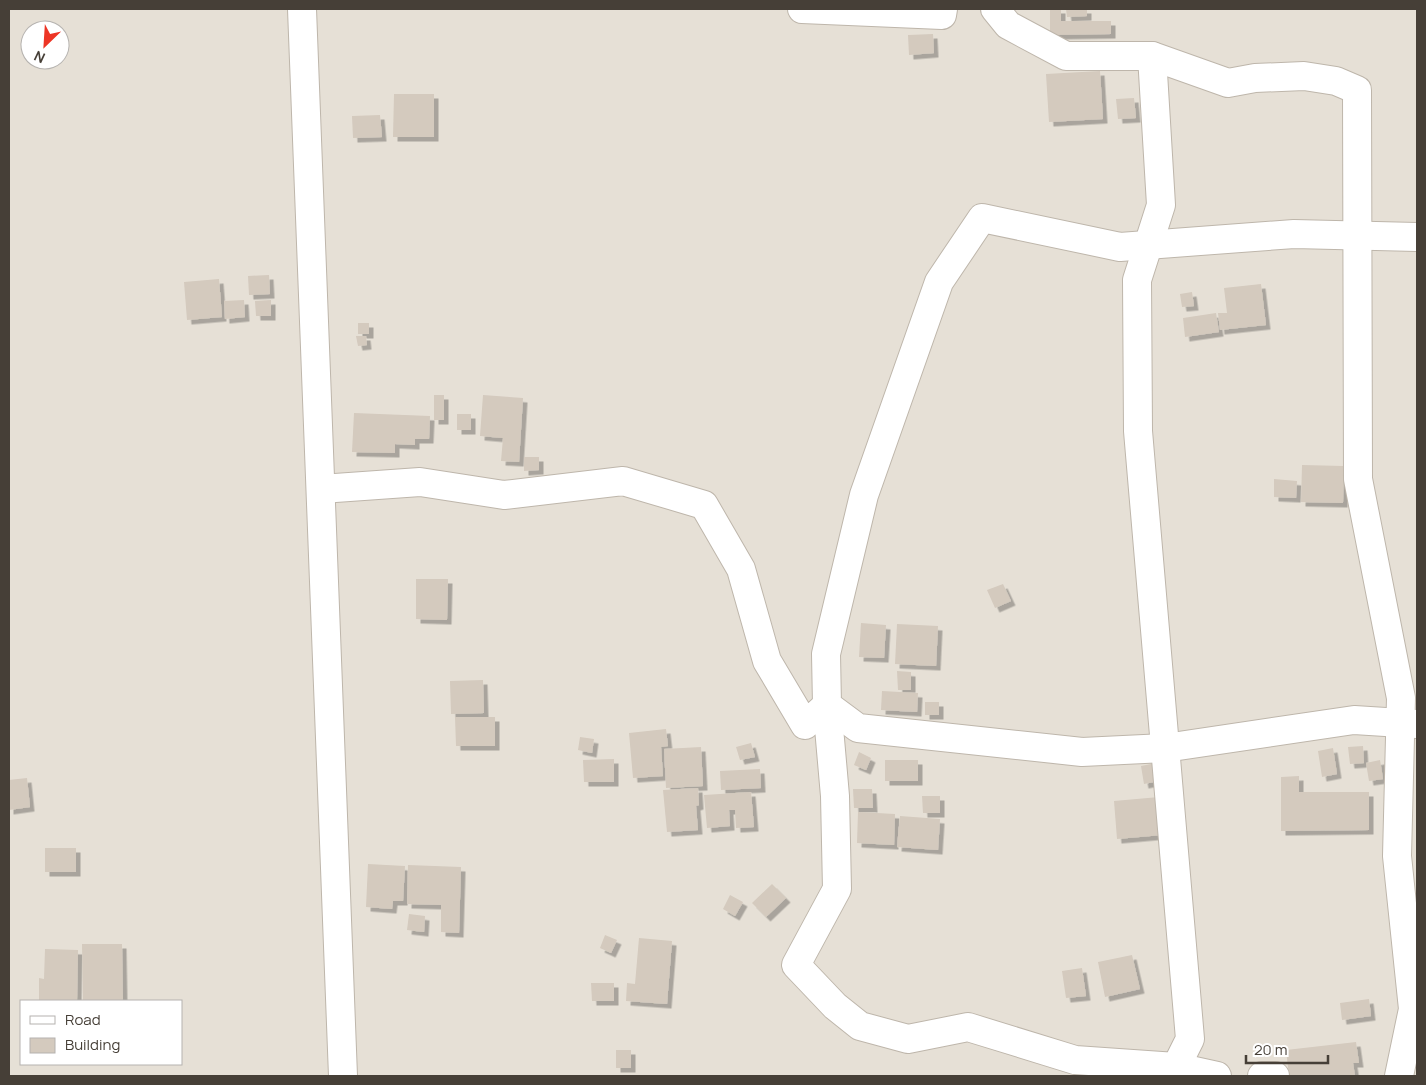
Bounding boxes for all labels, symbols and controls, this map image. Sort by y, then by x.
north arrow [20,20,70,70]
text: N [31,46,48,68]
legend [20,1000,182,1065]
text: Road [65,1009,101,1030]
scale bar [1246,1032,1328,1064]
text: Building [65,1034,120,1055]
text: 20 m [1254,1039,1287,1060]

